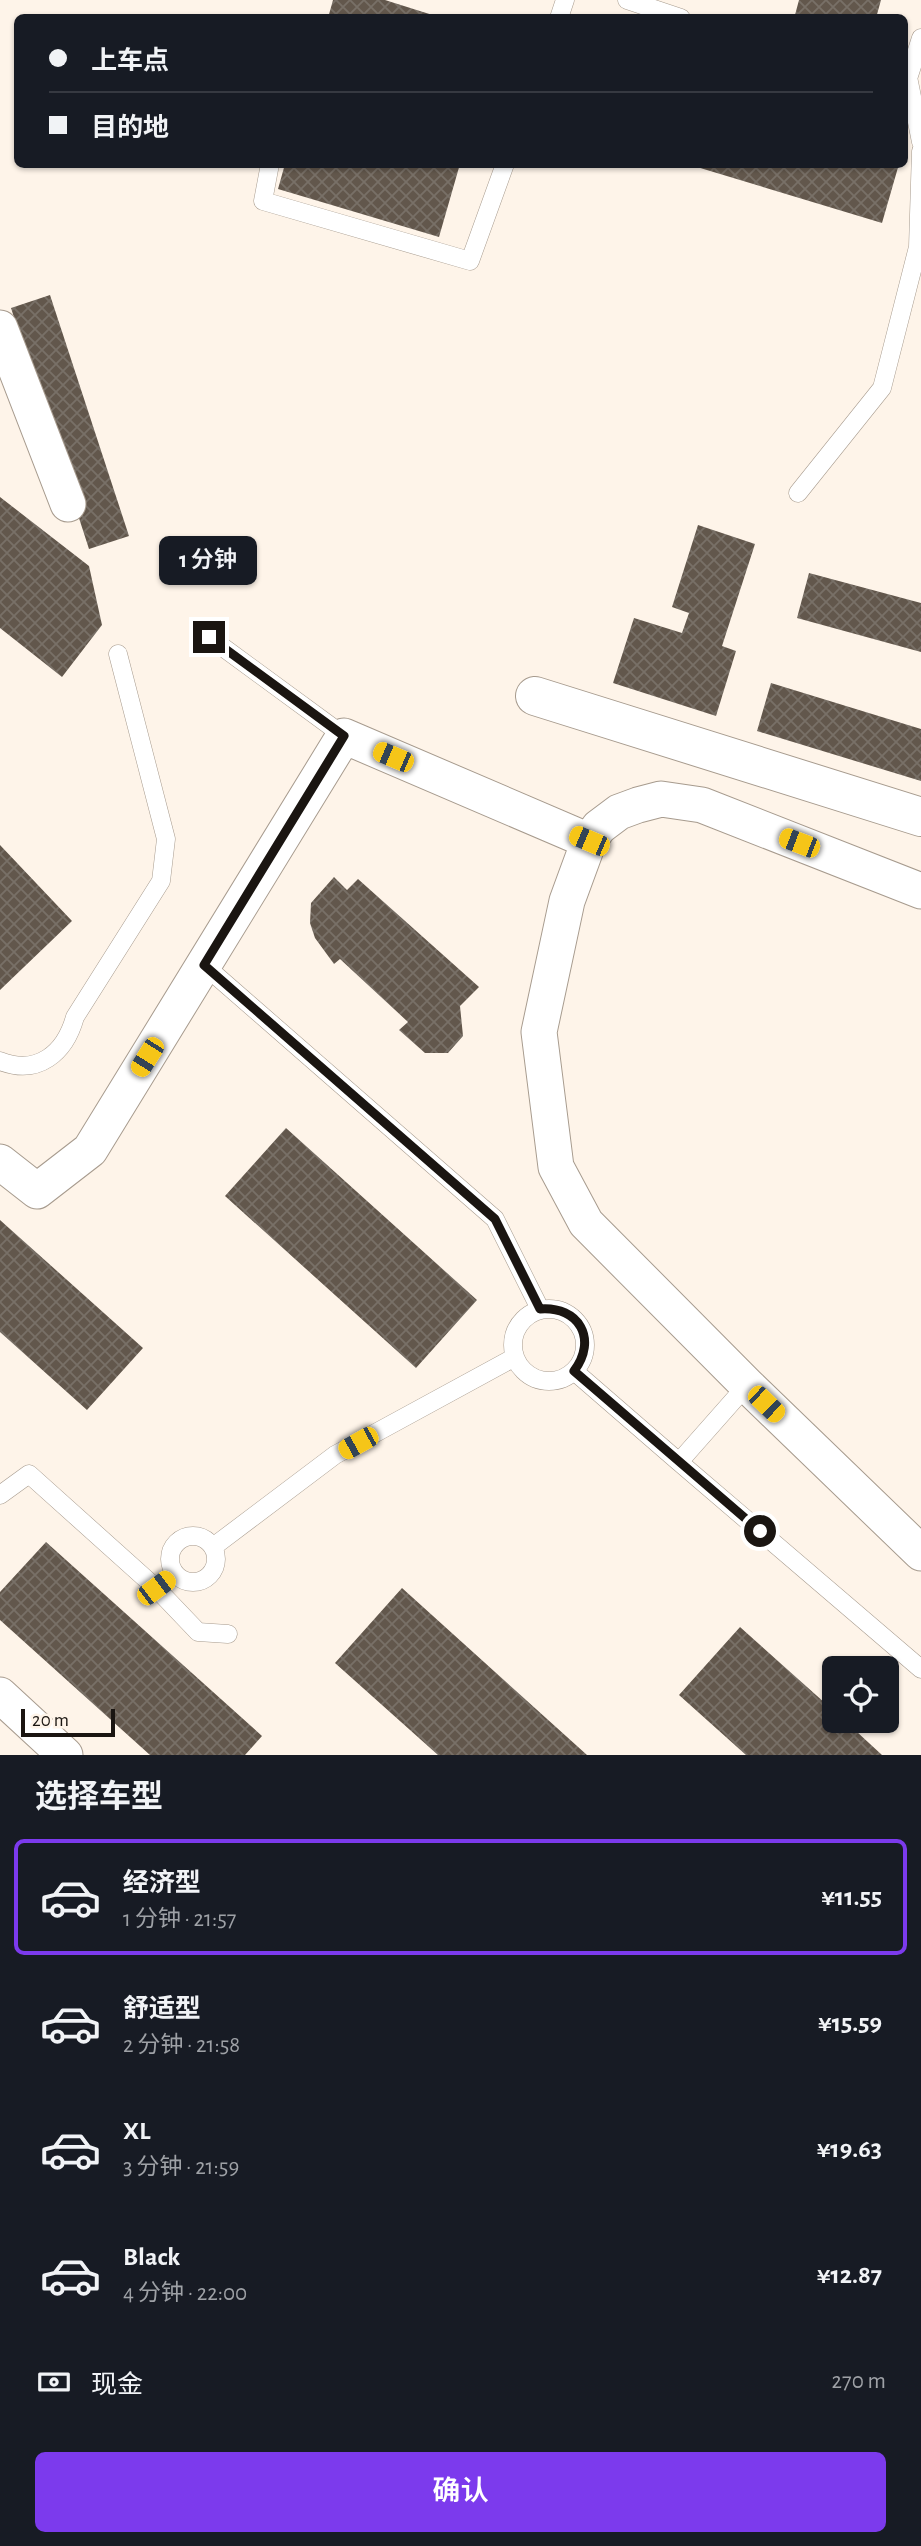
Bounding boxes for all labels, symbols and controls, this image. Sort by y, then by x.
text: 上车点 [91,48,169,74]
text: 目的地 [91,115,169,141]
callout: 1 分钟 [160,536,258,584]
text: 1 分钟 [179,549,237,572]
route end [193,621,225,653]
car [370,739,417,775]
car [566,823,613,859]
car [776,826,823,860]
car [127,1034,168,1080]
car [744,1382,789,1426]
car [335,1424,382,1462]
route start [744,1515,776,1547]
car [133,1567,180,1609]
map controls [822,1656,899,1733]
button: locate [822,1656,899,1733]
scale bar [21,1706,116,1738]
text: 20 m [32,1711,69,1730]
text: 选择车型 [35,1781,163,1813]
icon: car [39,1866,102,1929]
text: 经济型 [123,1870,201,1896]
text: ¥11.55 [821,1884,882,1910]
text: 1 分钟 · 21:57 [123,1908,236,1931]
icon: car [39,1992,102,2055]
text: 舒适型 [123,1996,201,2022]
text: ¥15.59 [818,2010,882,2036]
text: 2 分钟 · 21:58 [123,2034,240,2057]
icon: car [39,2118,102,2181]
text: XL [123,2118,150,2144]
text: ¥19.63 [817,2136,882,2162]
text: 3 分钟 · 21:59 [123,2156,239,2179]
icon: car [39,2244,102,2307]
text: Black [123,2244,180,2270]
text: ¥12.87 [817,2262,882,2288]
text: 4 分钟 · 22:00 [123,2282,247,2305]
icon: cash [35,2363,73,2401]
text: 270 m [832,2370,886,2393]
text: 现金 [91,2372,143,2398]
button: 确认 [35,2452,886,2532]

